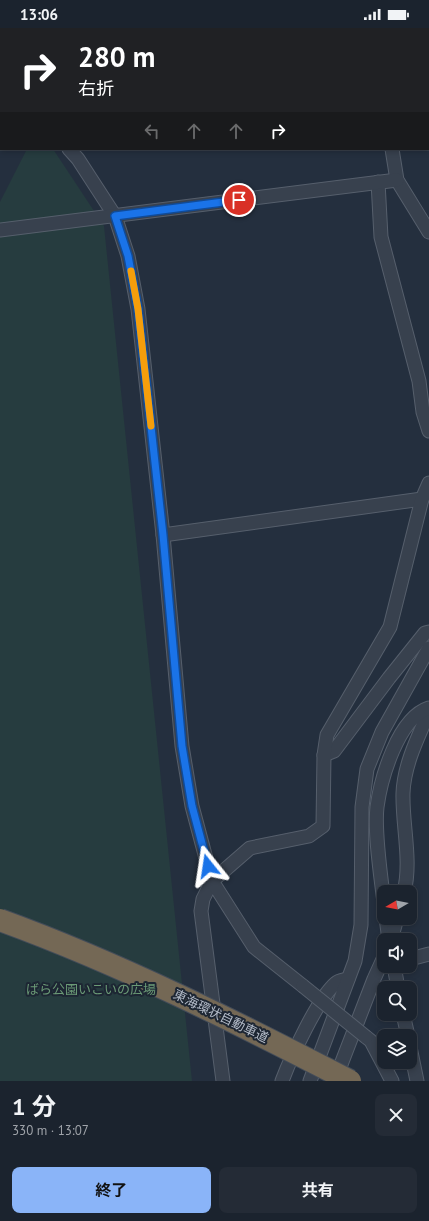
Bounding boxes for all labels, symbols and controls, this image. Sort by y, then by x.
text: 13:06 [20,5,58,24]
text: 280 m [78,38,155,75]
icon: right [12,44,64,96]
text: 右折 [78,77,114,100]
icon: left [141,120,163,142]
icon: ahead [183,120,205,142]
icon: ahead [225,120,247,142]
icon: right [267,120,289,142]
pin [222,183,256,217]
icon: arrive [228,189,250,211]
position arrow [187,845,229,887]
north arrow [377,885,417,925]
map controls [377,885,417,1069]
button: sound [377,933,417,973]
park label: ばら公園いこいの広場 [26,981,156,998]
button: search [377,981,417,1021]
street label: 東海環状自動車道 [171,986,271,1046]
button: layers [377,1029,417,1069]
text: 1 分 [12,1091,56,1122]
button: close [375,1094,417,1136]
text: 330 m · 13:07 [12,1122,89,1139]
button: 終了 [12,1167,211,1213]
button: 共有 [219,1167,417,1213]

